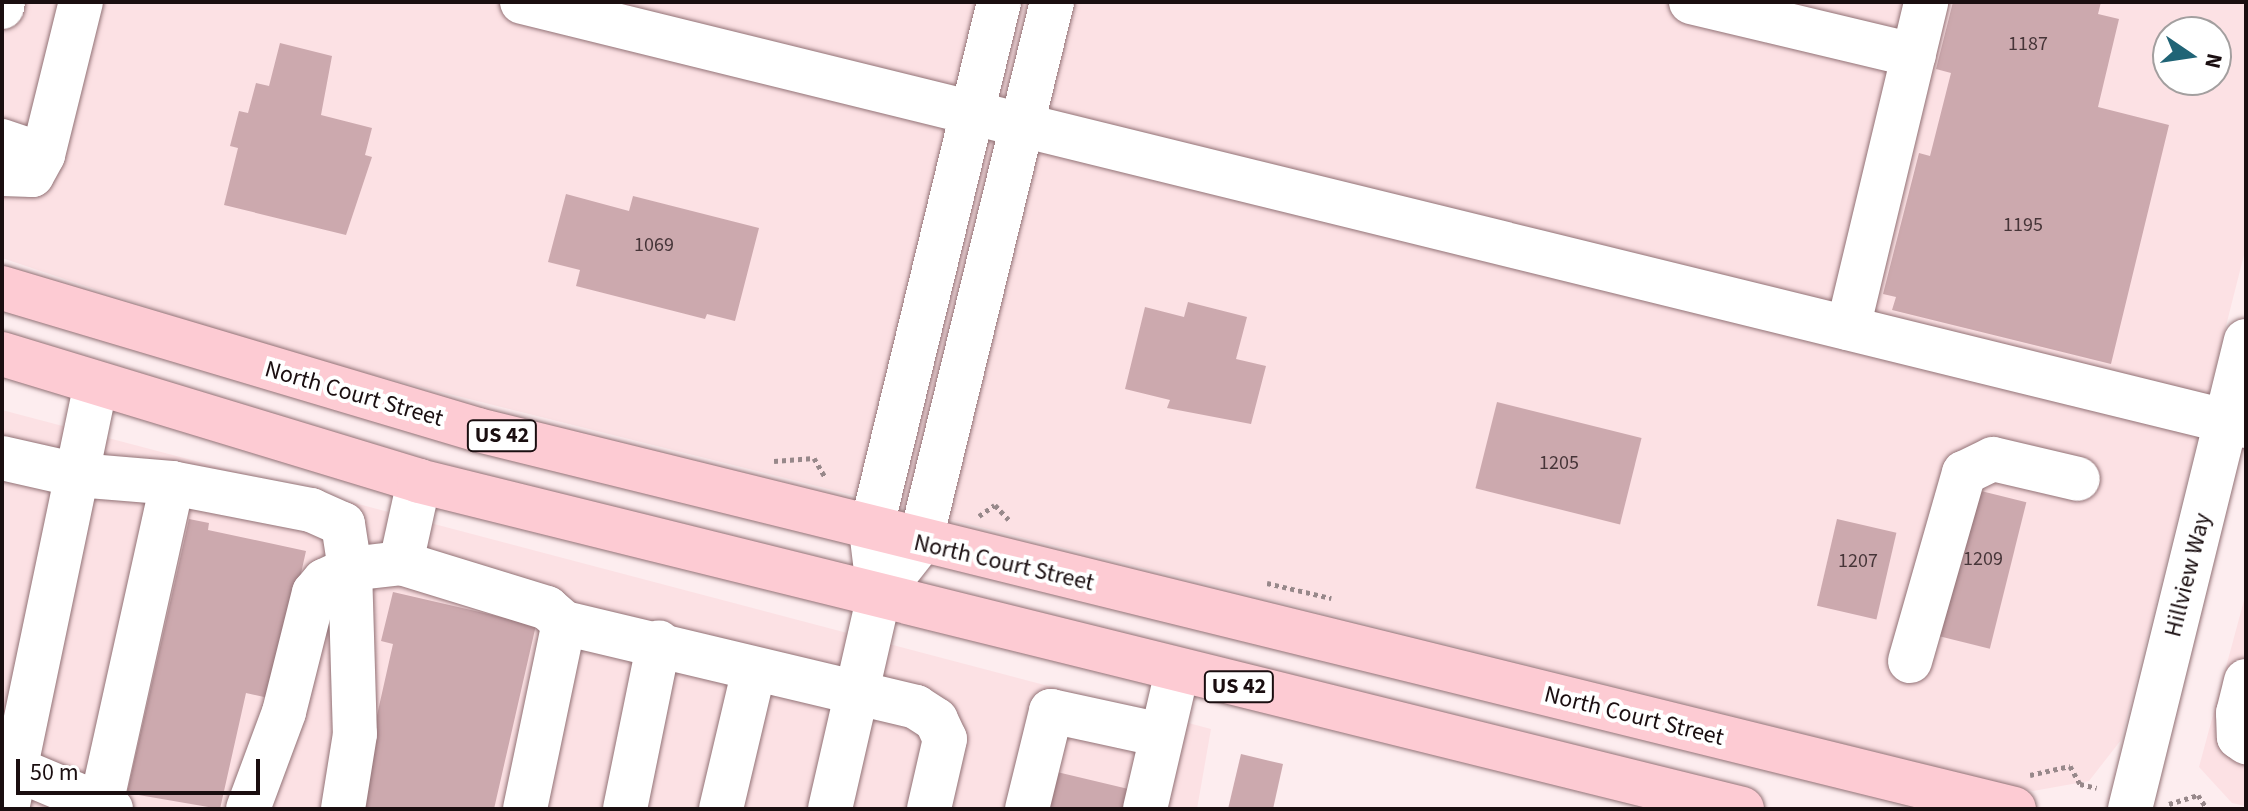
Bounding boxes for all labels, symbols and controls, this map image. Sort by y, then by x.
north arrow [2152,16,2232,96]
house number: 1187 [2008,32,2048,56]
text: N [2196,50,2231,72]
house number: 1195 [2003,213,2043,237]
house number: 1069 [634,233,674,257]
street label: North Court Street [262,355,446,433]
road number: US 42 [466,418,538,454]
house number: 1205 [1539,451,1579,475]
street label: Hillview Way [2159,510,2217,640]
street label: North Court Street [911,528,1097,598]
house number: 1209 [1963,547,2003,571]
house number: 1207 [1838,549,1878,573]
road number: US 42 [1203,669,1275,705]
street label: North Court Street [1541,680,1727,752]
scale bar [20,743,264,793]
text: 50 m [30,755,79,790]

